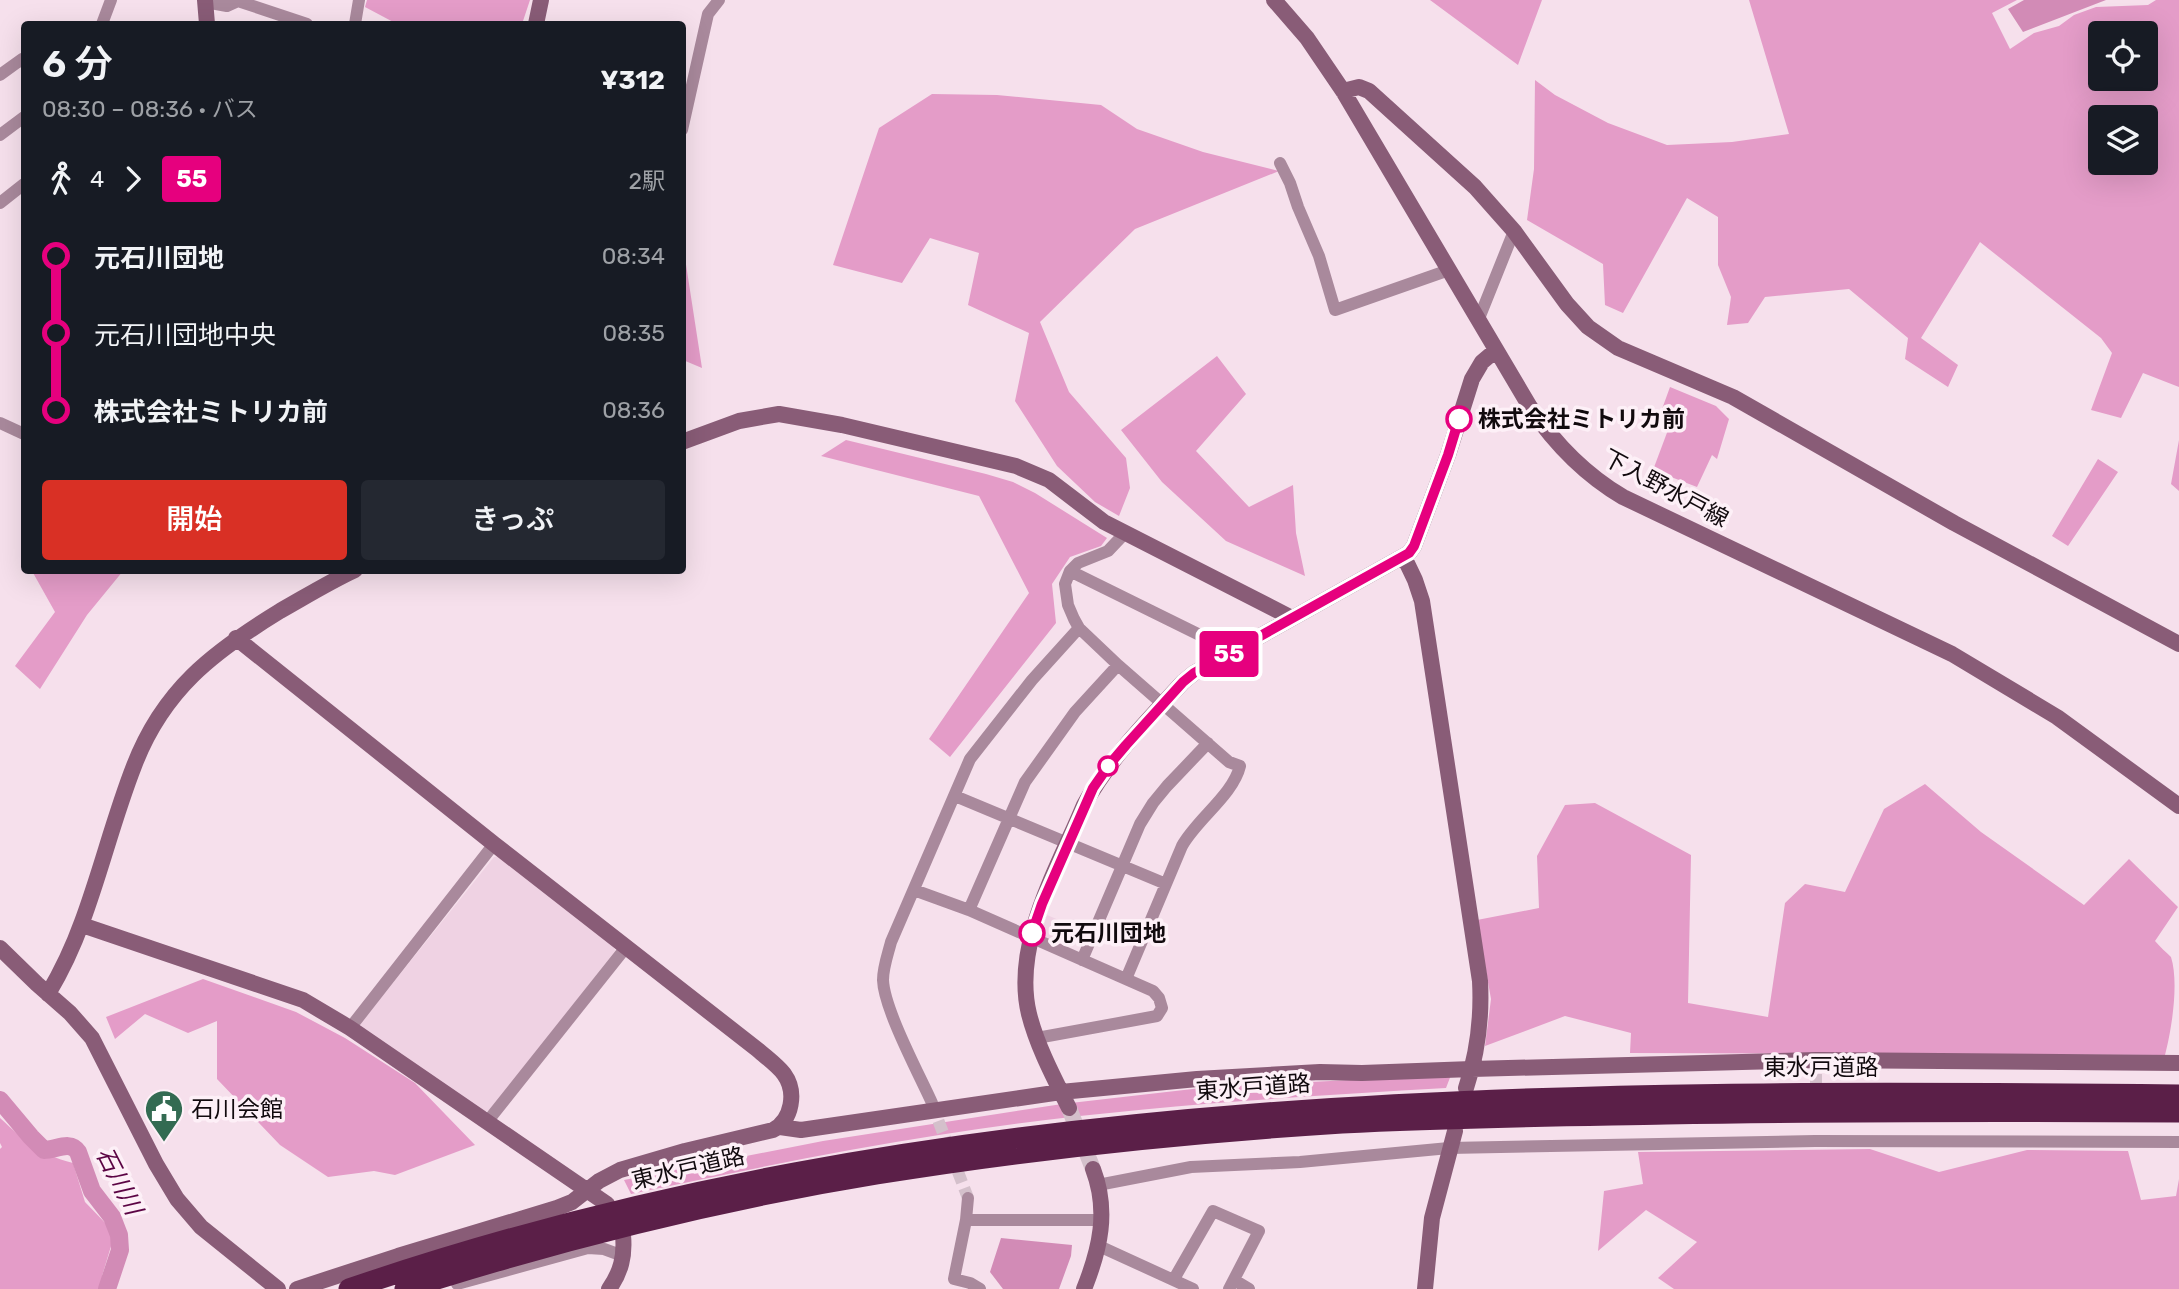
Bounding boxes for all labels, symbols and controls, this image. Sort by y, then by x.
map controls [2088,21,2158,175]
button: locate [2088,21,2158,91]
text: 6 分 [42,41,113,87]
text: ¥312 [600,65,665,96]
text: 08:30 – 08:36 · バス [42,95,258,123]
button: layers [2088,105,2158,175]
icon: walk [42,160,80,198]
icon: forward [114,160,152,198]
text: 4 [90,165,104,193]
text: 55 [176,165,207,193]
text: 2駅 [628,167,665,195]
text: 08:34 [602,242,665,270]
text: 元石川団地 [94,243,224,274]
text: 08:35 [602,319,665,347]
text: 元石川団地中央 [94,320,276,351]
text: 08:36 [602,396,665,424]
text: 株式会社ミトリカ前 [94,397,328,428]
place label: 株式会社ミトリカ前 [1478,405,1685,433]
marker: 株式会社ミトリカ前 [1446,406,1472,432]
street label: 下入野水戸線 [1599,443,1733,533]
button: 開始 [42,480,347,560]
button: きっぷ [361,480,665,560]
line badge: 55 [1198,631,1260,677]
text: 55 [1213,640,1245,668]
unlabelled marker [1098,756,1118,776]
place label: 元石川団地 [1051,919,1166,947]
marker: 元石川団地 [1019,920,1045,946]
street label: 東水戸道路 [1764,1053,1879,1081]
street label: 東水戸道路 [1195,1069,1311,1105]
public building icon: 石川会館 [143,1088,185,1143]
place label: 石川会館 [191,1095,283,1123]
street label: 東水戸道路 [629,1141,747,1195]
water label: 石川川 [90,1143,149,1222]

